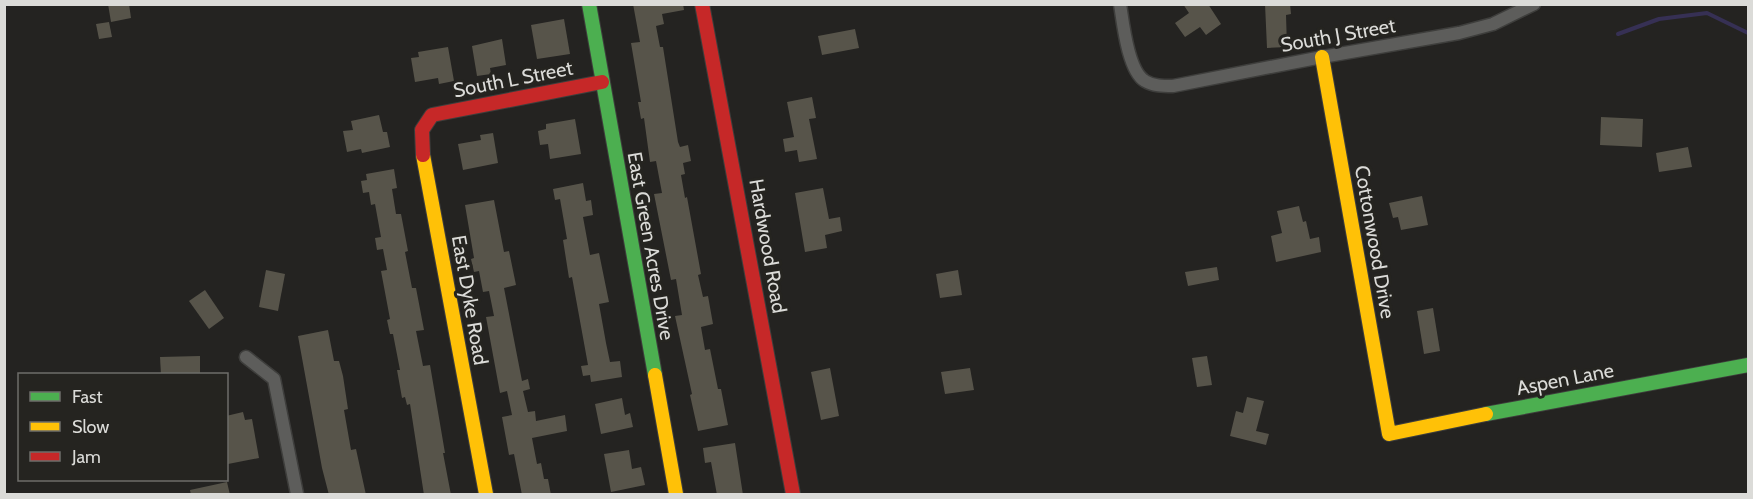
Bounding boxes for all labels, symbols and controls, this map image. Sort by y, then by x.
street label: South J Street [1279,13,1398,57]
street label: South L Street [451,56,575,102]
street label: East Green Acres Drive [623,150,679,342]
street label: Cottonwood Drive [1350,164,1400,320]
street label: Hardwood Road [744,177,792,315]
street label: East Dyke Road [447,233,493,367]
street label: Aspen Lane [1514,358,1616,400]
legend [18,373,228,481]
text: Fast [72,386,103,408]
text: Slow [72,416,109,438]
text: Jam [71,446,101,468]

